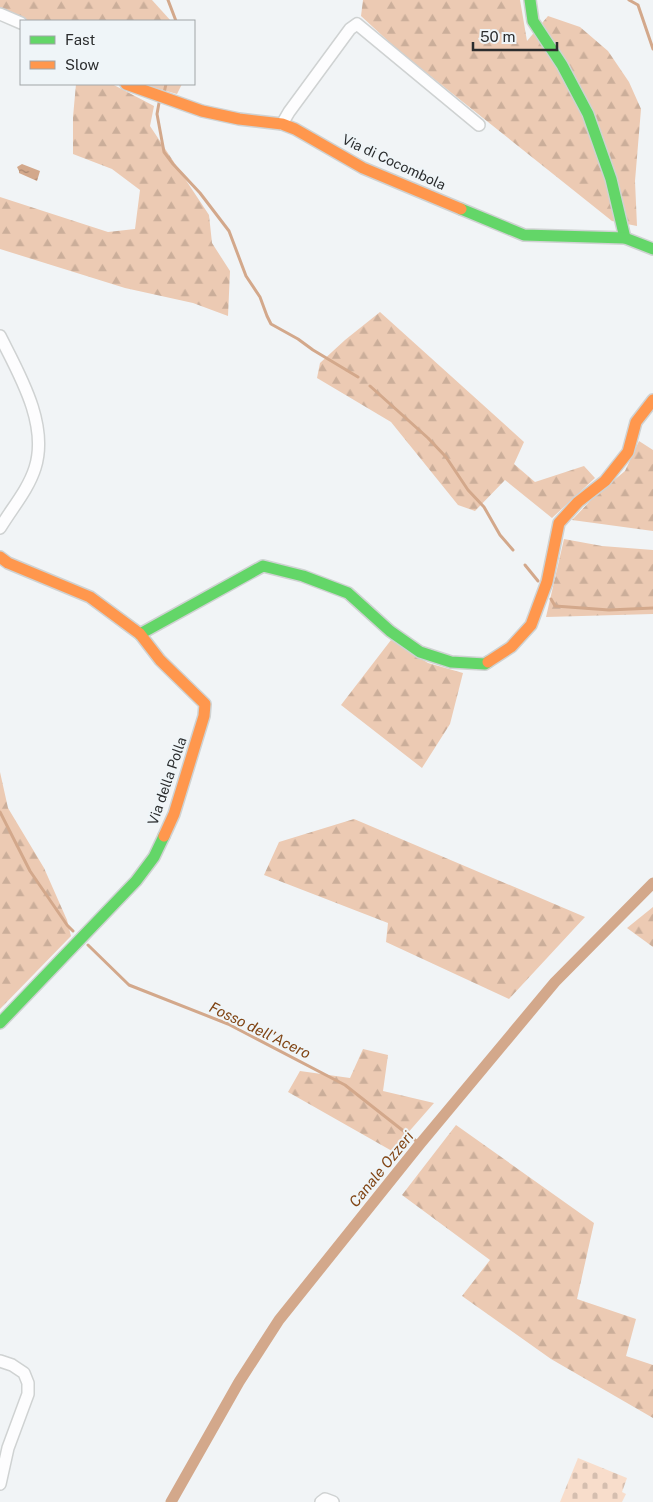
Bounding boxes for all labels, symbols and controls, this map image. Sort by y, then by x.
legend [20,20,195,85]
scale bar [473,20,557,52]
text: 50 m [480,28,515,45]
text: Fast [65,31,95,48]
text: Slow [65,56,100,73]
street label: Via di Cocombola [340,131,448,193]
street label: Via della Polla [144,735,190,827]
water label: Fosso dell'Acero [207,998,313,1062]
water label: Canale Ozzeri [345,1128,417,1210]

